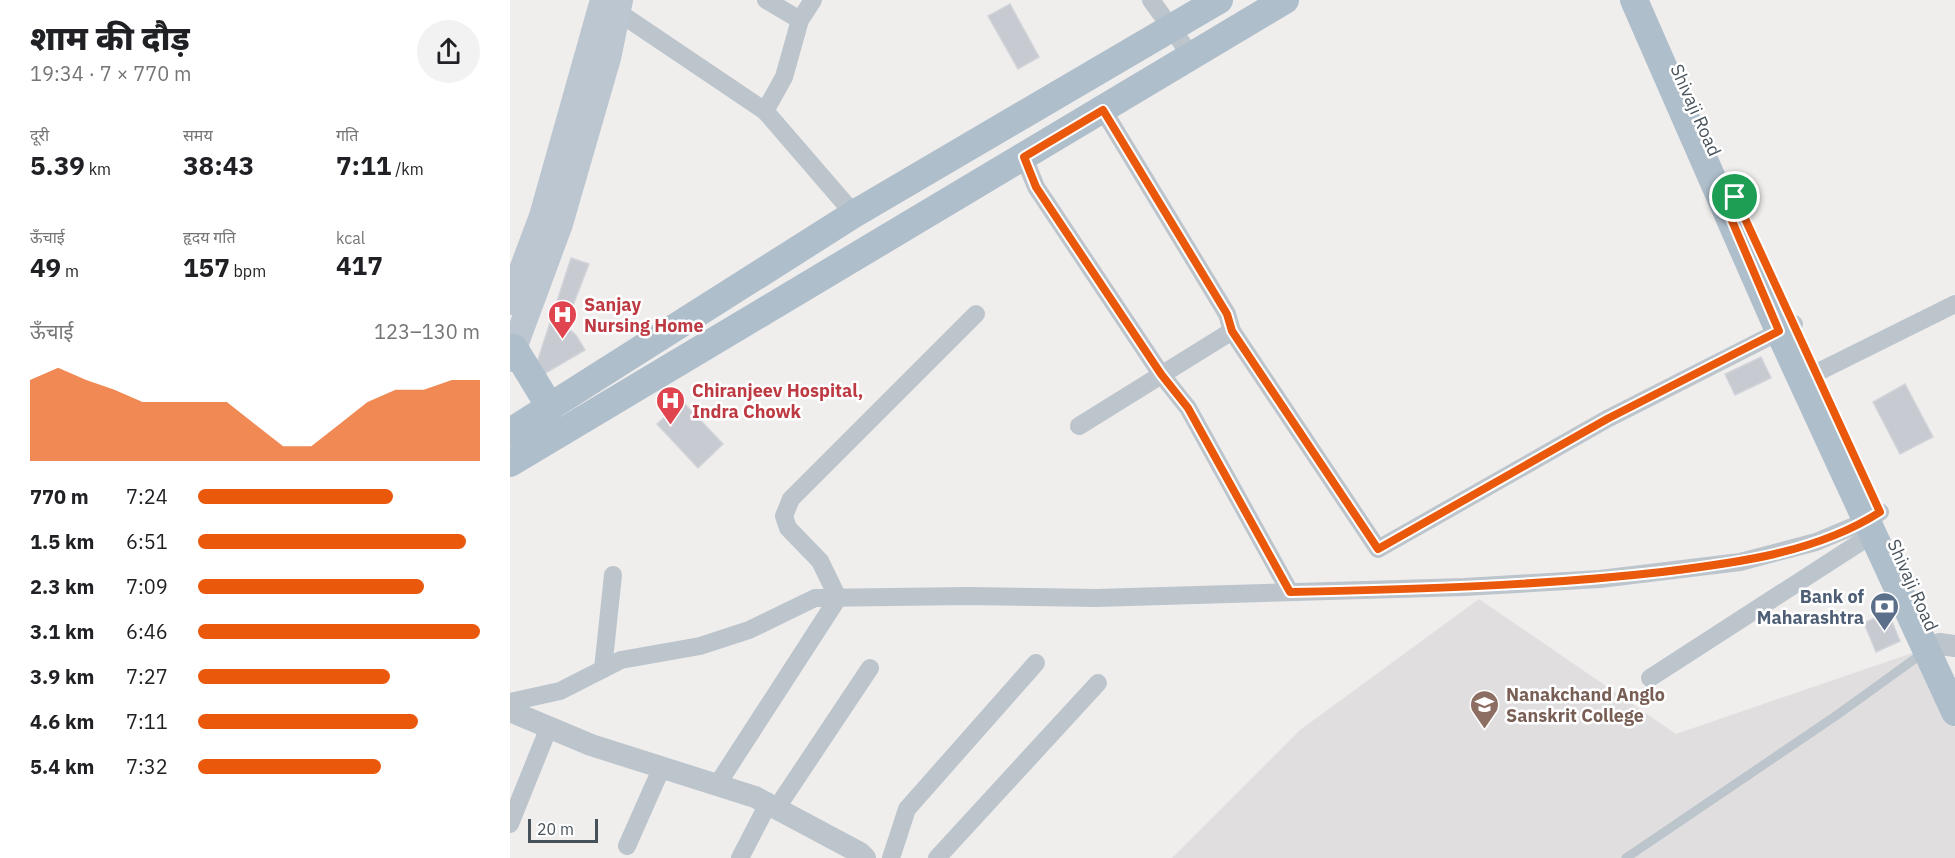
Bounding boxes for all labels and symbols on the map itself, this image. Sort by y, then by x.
street label: Shivaji Road [1666,61,1726,159]
pin [1709,171,1760,222]
place label: Sanjay Nursing Home [584,293,704,337]
hospital icon: Sanjay Nursing Home [547,298,579,340]
place label: Chiranjeev Hospital, Indra Chowk [692,379,863,423]
hospital icon: Chiranjeev Hospital, Indra Chowk [655,384,687,426]
street label: Shivaji Road [1883,536,1943,634]
place label: Bank of Maharashtra [1757,585,1864,629]
bank icon: Bank of Maharashtra [1869,590,1901,632]
place label: Nanakchand Anglo Sanskrit College [1506,683,1665,727]
school or university icon: Nanakchand Anglo Sanskrit College [1469,688,1501,730]
scale bar [528,816,598,844]

